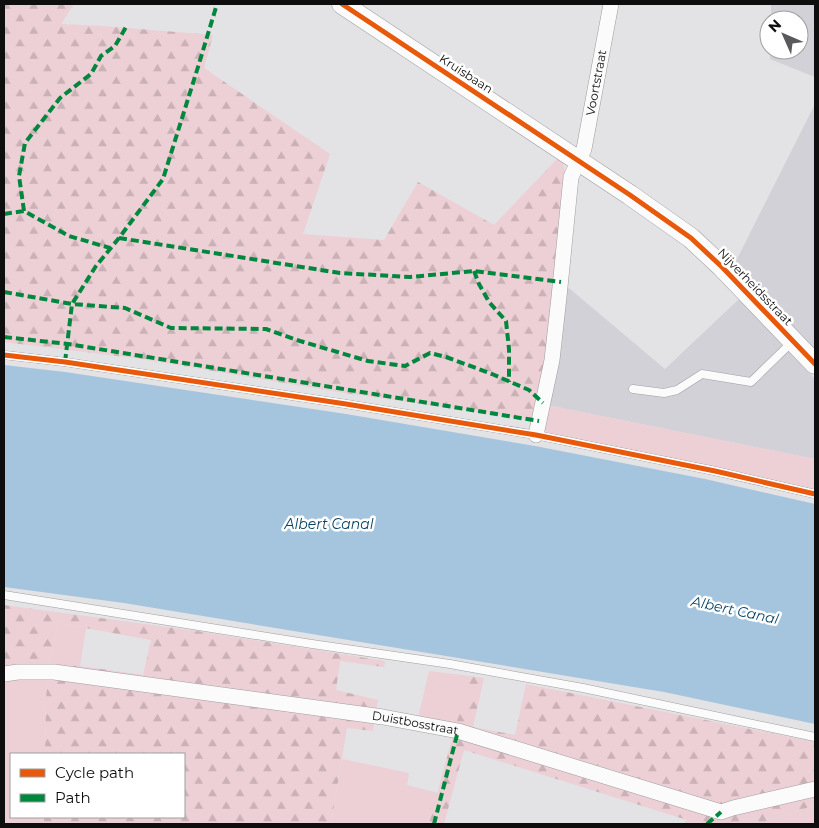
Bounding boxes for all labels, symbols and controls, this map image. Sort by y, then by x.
north arrow [759,10,809,60]
text: N [764,15,785,36]
street label: Voortstraat [582,48,609,117]
street label: Kruisbaan [437,51,496,96]
street label: Nijverheidsstraat [715,245,796,328]
water label: Albert Canal [284,515,374,533]
water label: Albert Canal [689,592,781,628]
street label: Duistbosstraat [371,708,460,738]
legend [10,753,185,818]
text: Cycle path [55,763,134,782]
text: Path [55,788,91,807]

